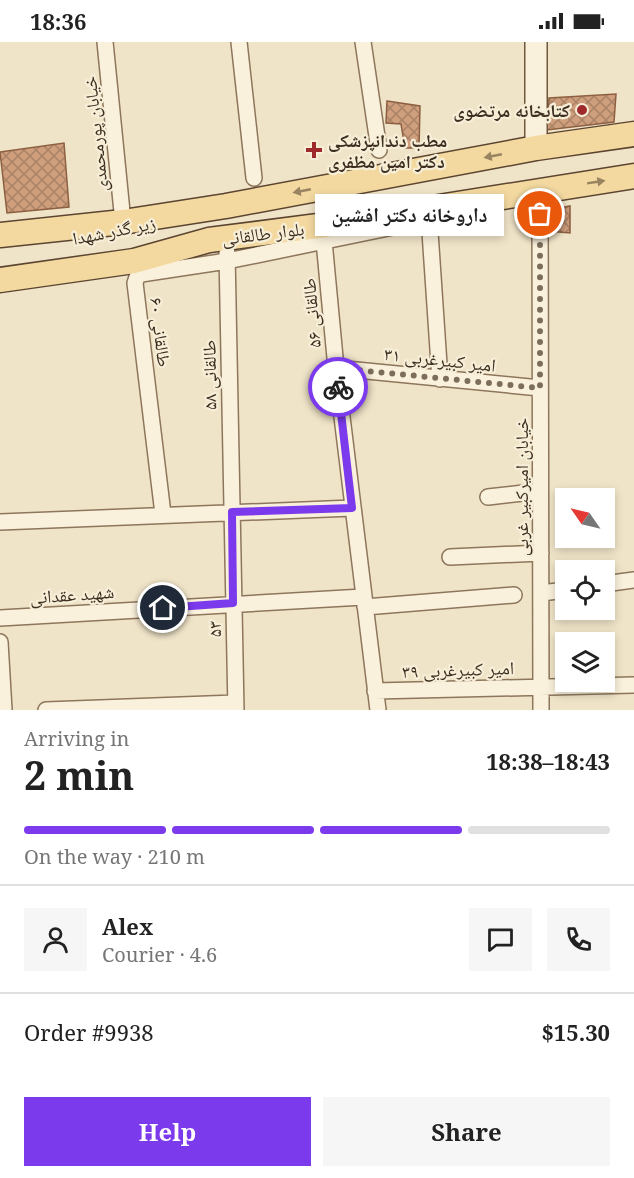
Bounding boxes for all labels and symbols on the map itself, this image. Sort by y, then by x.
street label: خیابان پورمحمدی [77,75,113,193]
place label: کتابخانه مرتضوی [453,98,570,122]
marker: کتابخانه مرتضوی [575,103,589,117]
place label: مطب دندانپزشکی دکتر امین مظفری [328,128,447,173]
marker: مطب دندانپزشکی دکتر امین مظفری [305,141,323,159]
one-way arrow [484,152,503,161]
one-way arrow [587,178,606,187]
one-way arrow [292,187,311,196]
pin [514,188,565,239]
callout: داروخانه دکتر افشین [315,193,504,235]
street label: زیر گذر شهدا [70,210,158,250]
street label: بلوار طالقانی [220,216,306,250]
street label: طالقانی ۵۶ [296,277,326,349]
street label: طالقانی ۶۰ [145,296,177,368]
street label: طالقانی ۵۸ [196,340,222,410]
street label: امیر کبیرغربی ۳۱ [383,341,497,377]
courier [308,357,368,417]
street label: خیابان امیرکبیر غربی [509,418,533,556]
north arrow [555,488,615,548]
street label: شهید عقدانی [29,579,115,609]
pin [137,582,188,633]
street label: ۵۳ [202,621,226,637]
street label: امیر کبیرغربی ۳۹ [402,655,514,683]

